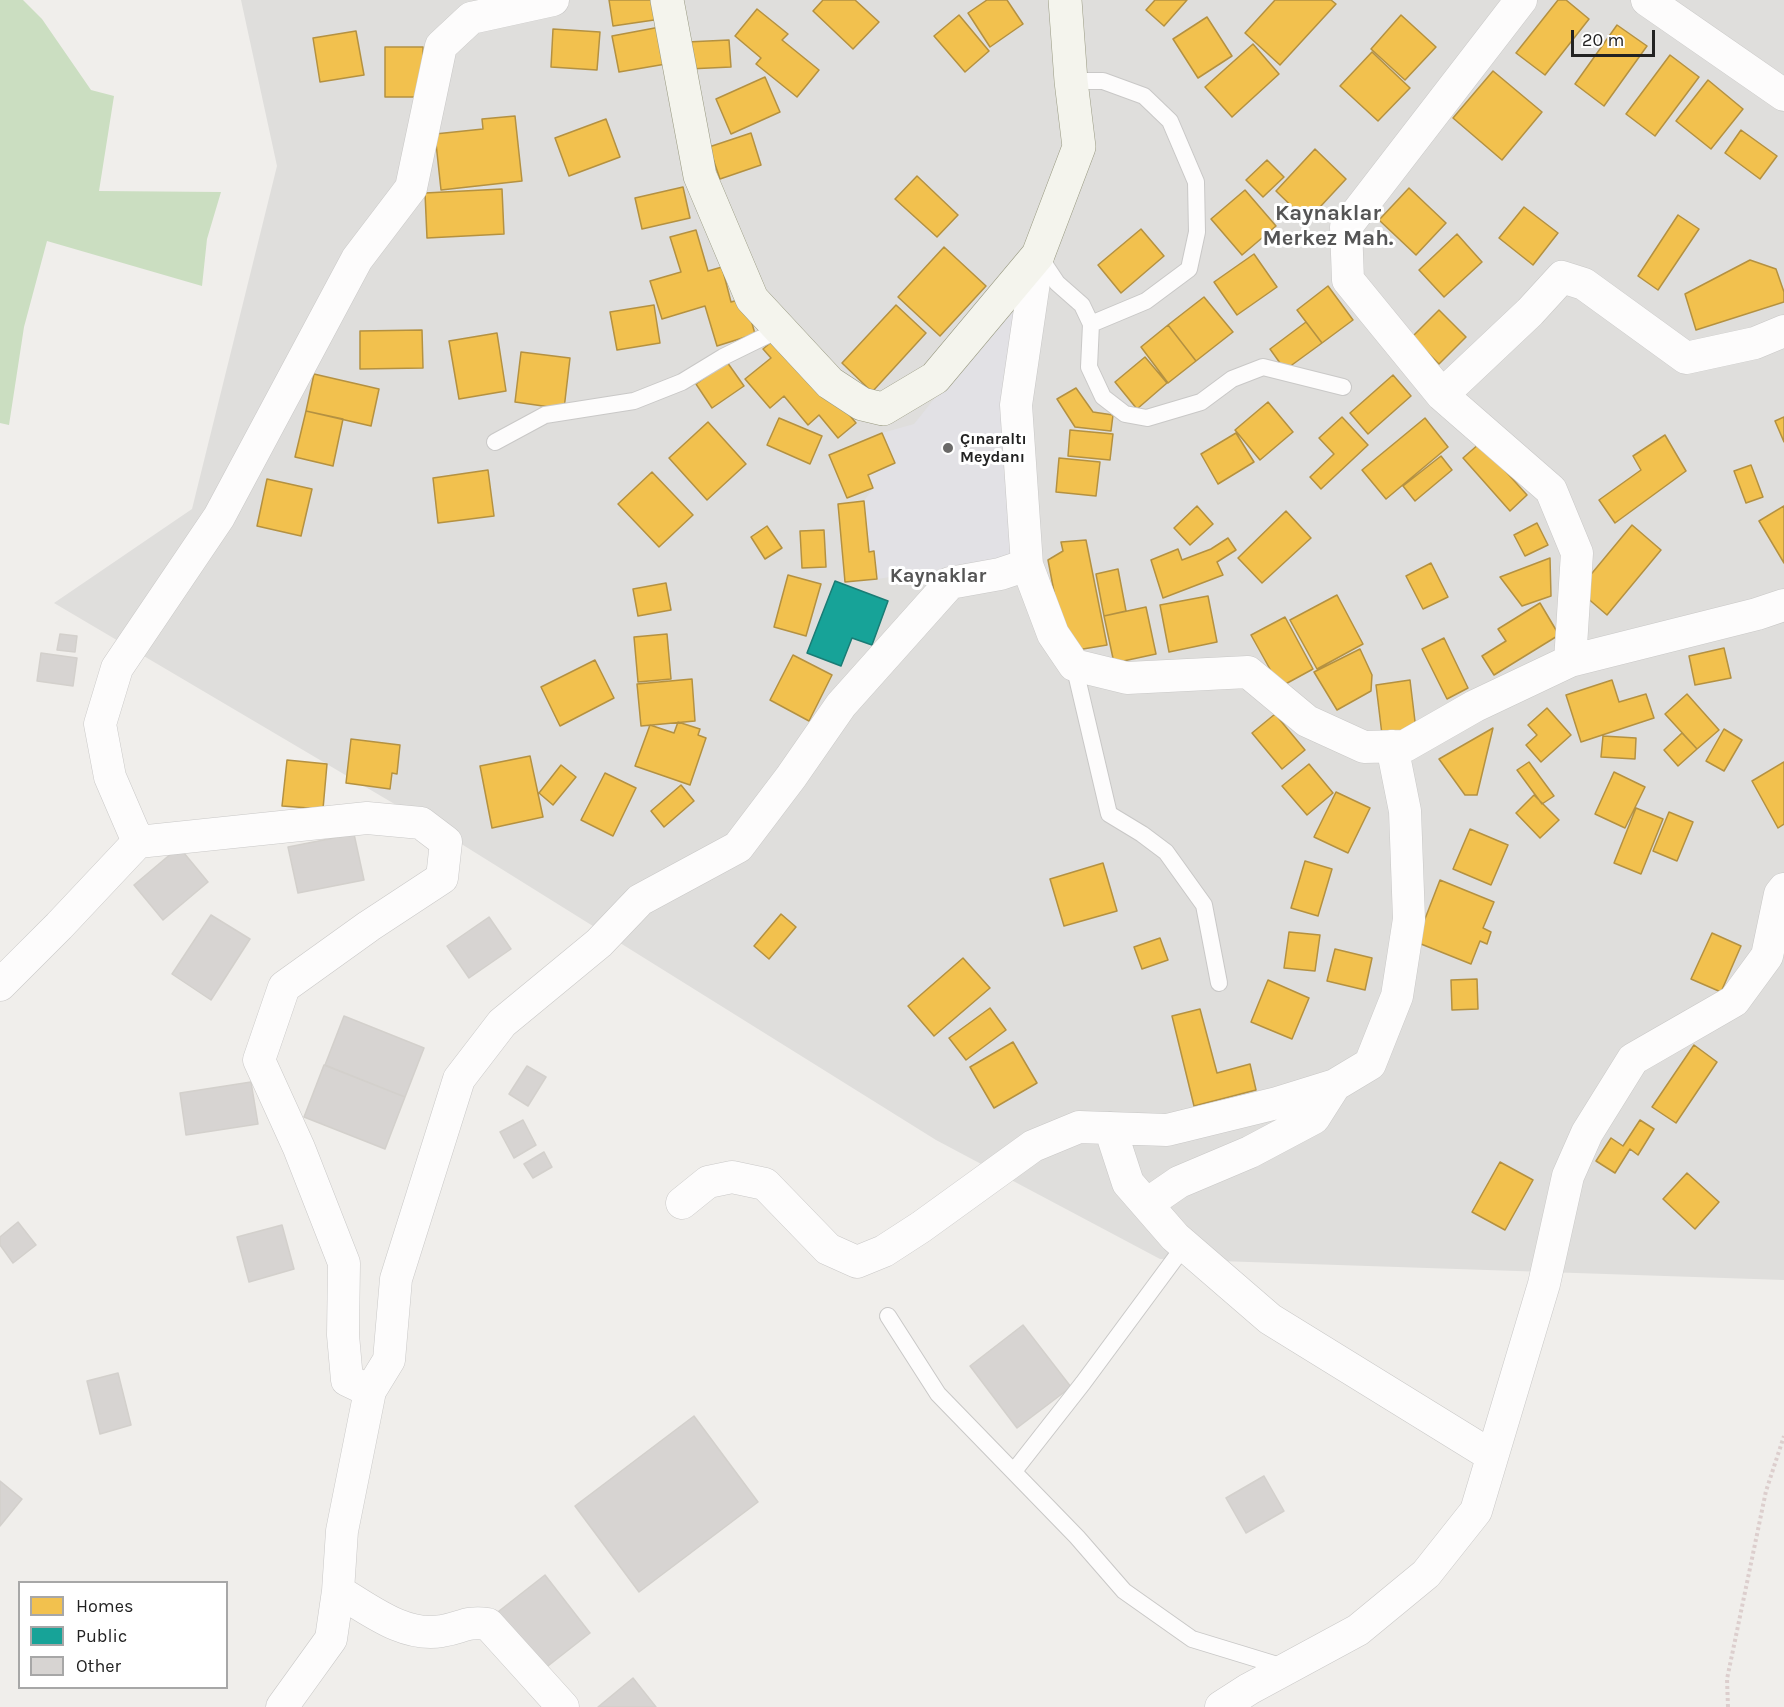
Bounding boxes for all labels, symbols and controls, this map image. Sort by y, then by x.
scale bar [1574,18,1658,56]
text: 20 m [1582,29,1624,51]
district label: Kaynaklar Merkez Mah. [1262,201,1394,252]
place label: Çınaraltı Meydanı [960,429,1027,467]
marker: Çınaraltı Meydanı [941,441,955,455]
district label: Kaynaklar [890,564,986,588]
legend [18,1581,228,1689]
text: Homes [76,1595,133,1617]
text: Public [76,1625,127,1647]
text: Other [76,1655,121,1677]

